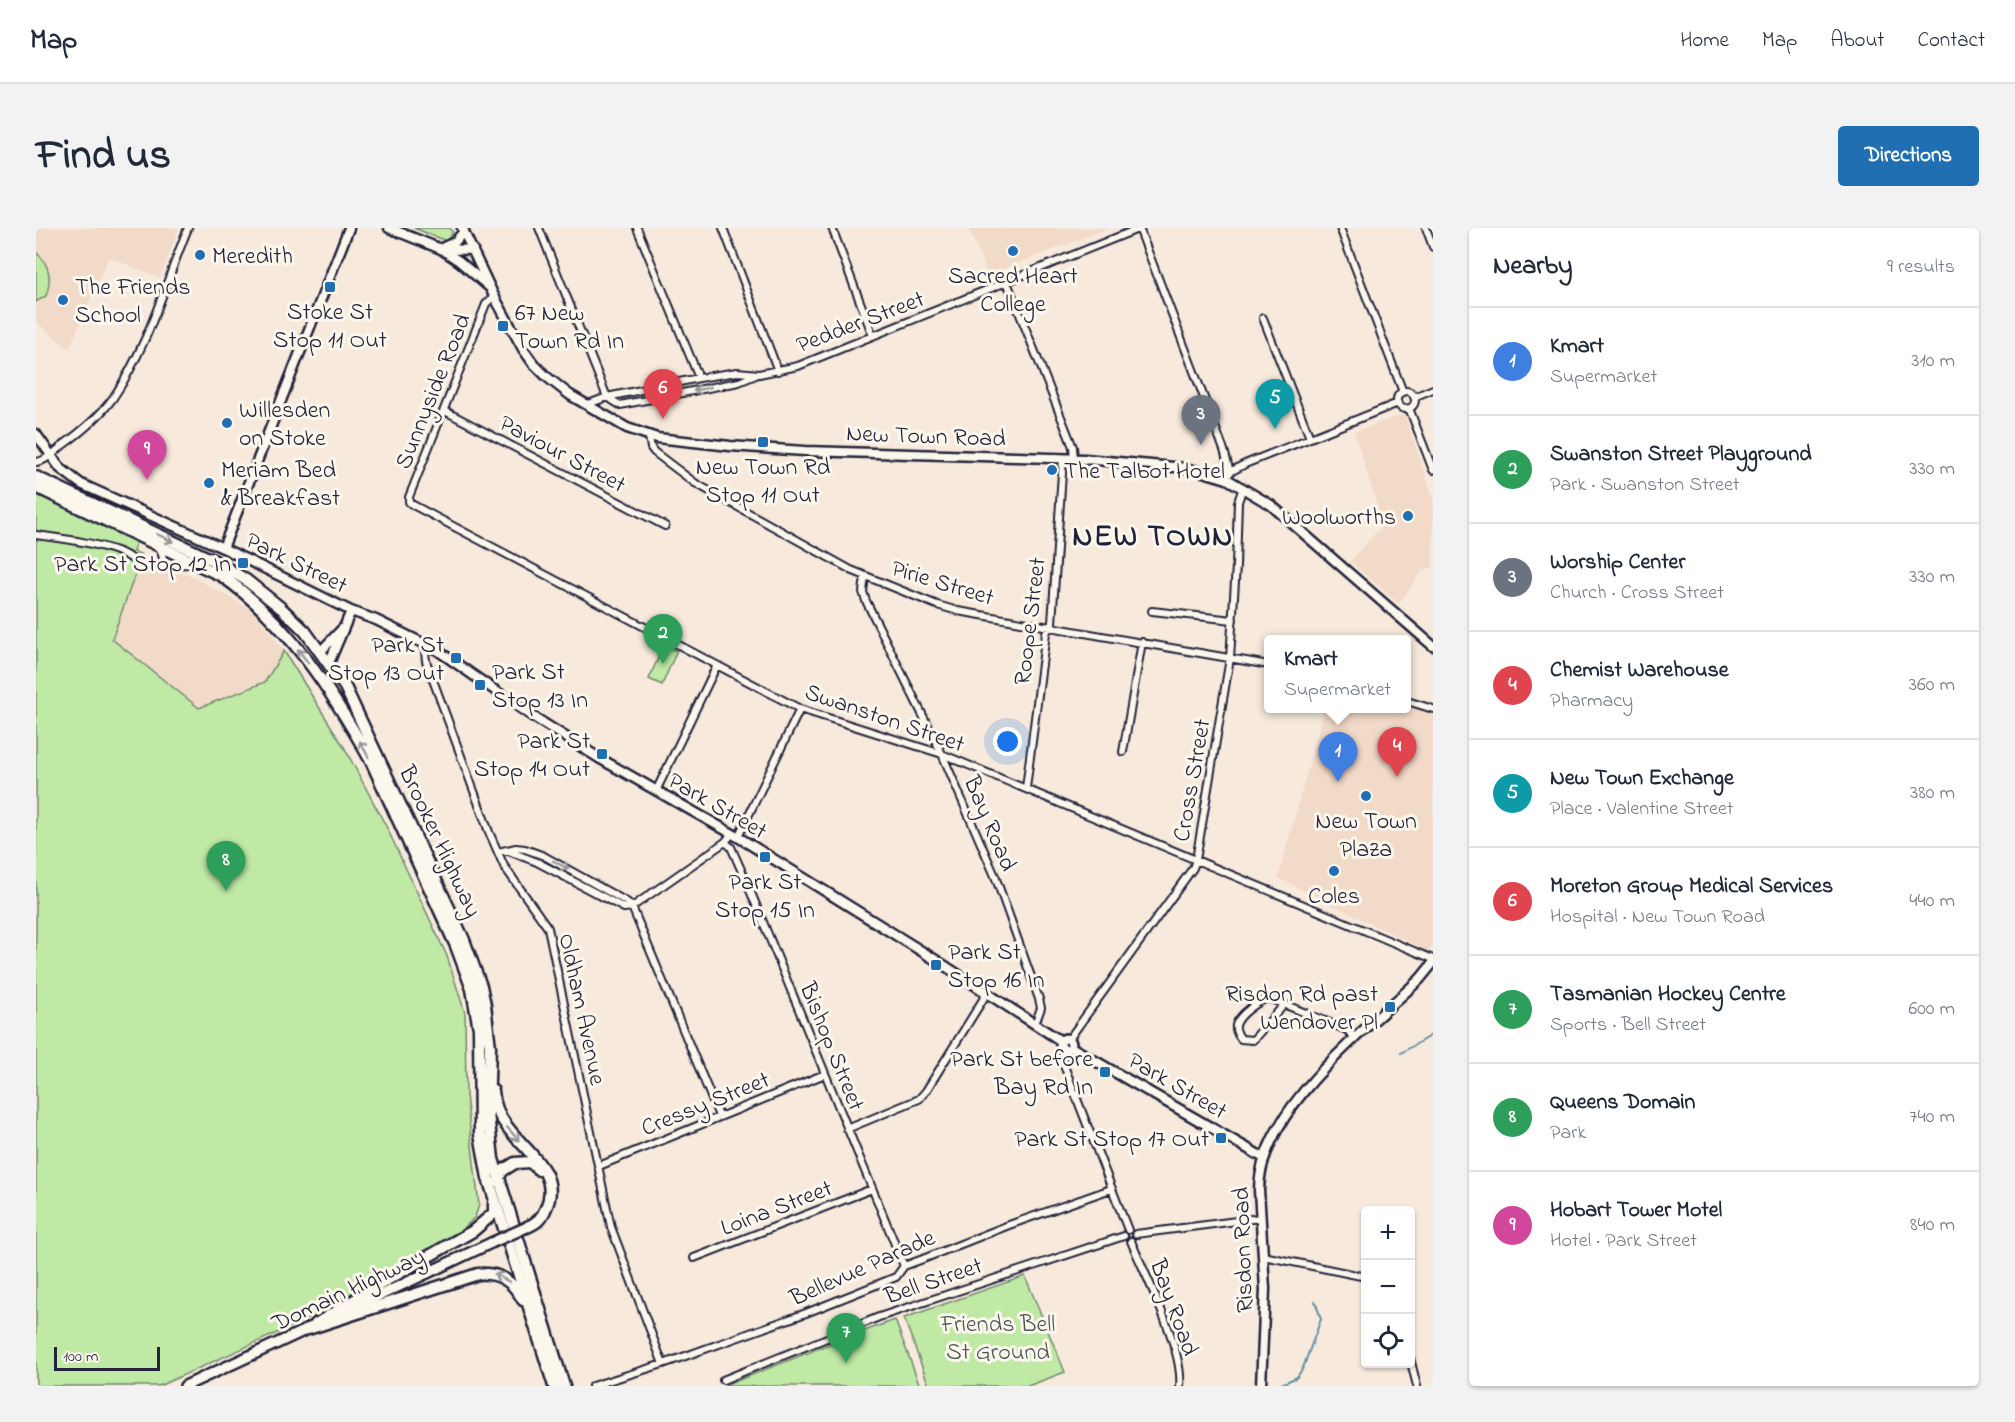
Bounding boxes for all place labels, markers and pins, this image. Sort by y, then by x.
place label: Meredith [212,240,293,275]
marker: Sacred Heart College [1006,244,1020,258]
marker: Meredith [193,248,207,262]
place label: Sacred Heart College [948,260,1078,323]
place label: The Friends School [75,271,191,334]
marker: Stoke St Stop 11 Out [323,280,337,294]
marker: The Friends School [56,293,70,307]
place label: Stoke St Stop 11 Out [273,296,387,359]
place label: 67 New Town Rd In [515,297,624,360]
marker: 67 New Town Rd In [496,319,510,333]
pin: 6 [644,370,682,419]
pin: 5 [1256,380,1294,429]
place label: Willesden on Stoke [239,394,330,457]
pin: 3 [1182,396,1220,445]
marker: Willesden on Stoke [220,416,234,430]
pin: 9 [128,430,166,480]
marker: New Town Rd Stop 11 Out [756,435,770,449]
place label: New Town Rd Stop 11 Out [696,451,831,514]
place label: Meriam Bed & Breakfast [221,454,340,517]
place label: The Talbot Hotel [1064,455,1225,490]
marker: The Talbot Hotel [1045,463,1059,477]
marker: Meriam Bed & Breakfast [202,476,216,490]
place label: Woolworths [1282,501,1396,536]
marker: Woolworths [1401,509,1415,523]
place label: Park St Stop 12 In [54,548,231,583]
marker: Park St Stop 12 In [236,556,250,570]
pin: 2 [644,614,682,664]
place label: Park St Stop 13 Out [328,629,444,692]
marker: Park St Stop 13 Out [449,651,463,665]
place label: Park St Stop 13 In [492,656,588,719]
marker: Park St Stop 13 In [473,678,487,692]
place label: Park St Stop 14 Out [474,725,590,788]
pin: 4 [1378,728,1416,777]
pin: 1 [1318,732,1358,782]
marker: Park St Stop 14 Out [595,747,609,761]
marker: New Town Plaza [1359,789,1373,803]
place label: New Town Plaza [1315,805,1417,868]
pin: 8 [206,842,246,891]
marker: Park St Stop 15 In [758,850,772,864]
marker: Coles [1327,864,1341,878]
place label: Park St Stop 15 In [715,866,815,929]
place label: Coles [1308,880,1360,915]
place label: Park St Stop 16 In [948,936,1045,999]
marker: Park St Stop 16 In [929,958,943,972]
place label: Risdon Rd past Wendover Pl [1225,978,1378,1041]
marker: Risdon Rd past Wendover Pl [1383,1000,1397,1014]
place label: Park St before Bay Rd In [950,1043,1093,1107]
marker: Park St before Bay Rd In [1098,1065,1112,1079]
place label: Park St Stop 17 Out [1014,1123,1209,1158]
marker: Park St Stop 17 Out [1214,1131,1228,1145]
pin: 7 [826,1314,866,1363]

